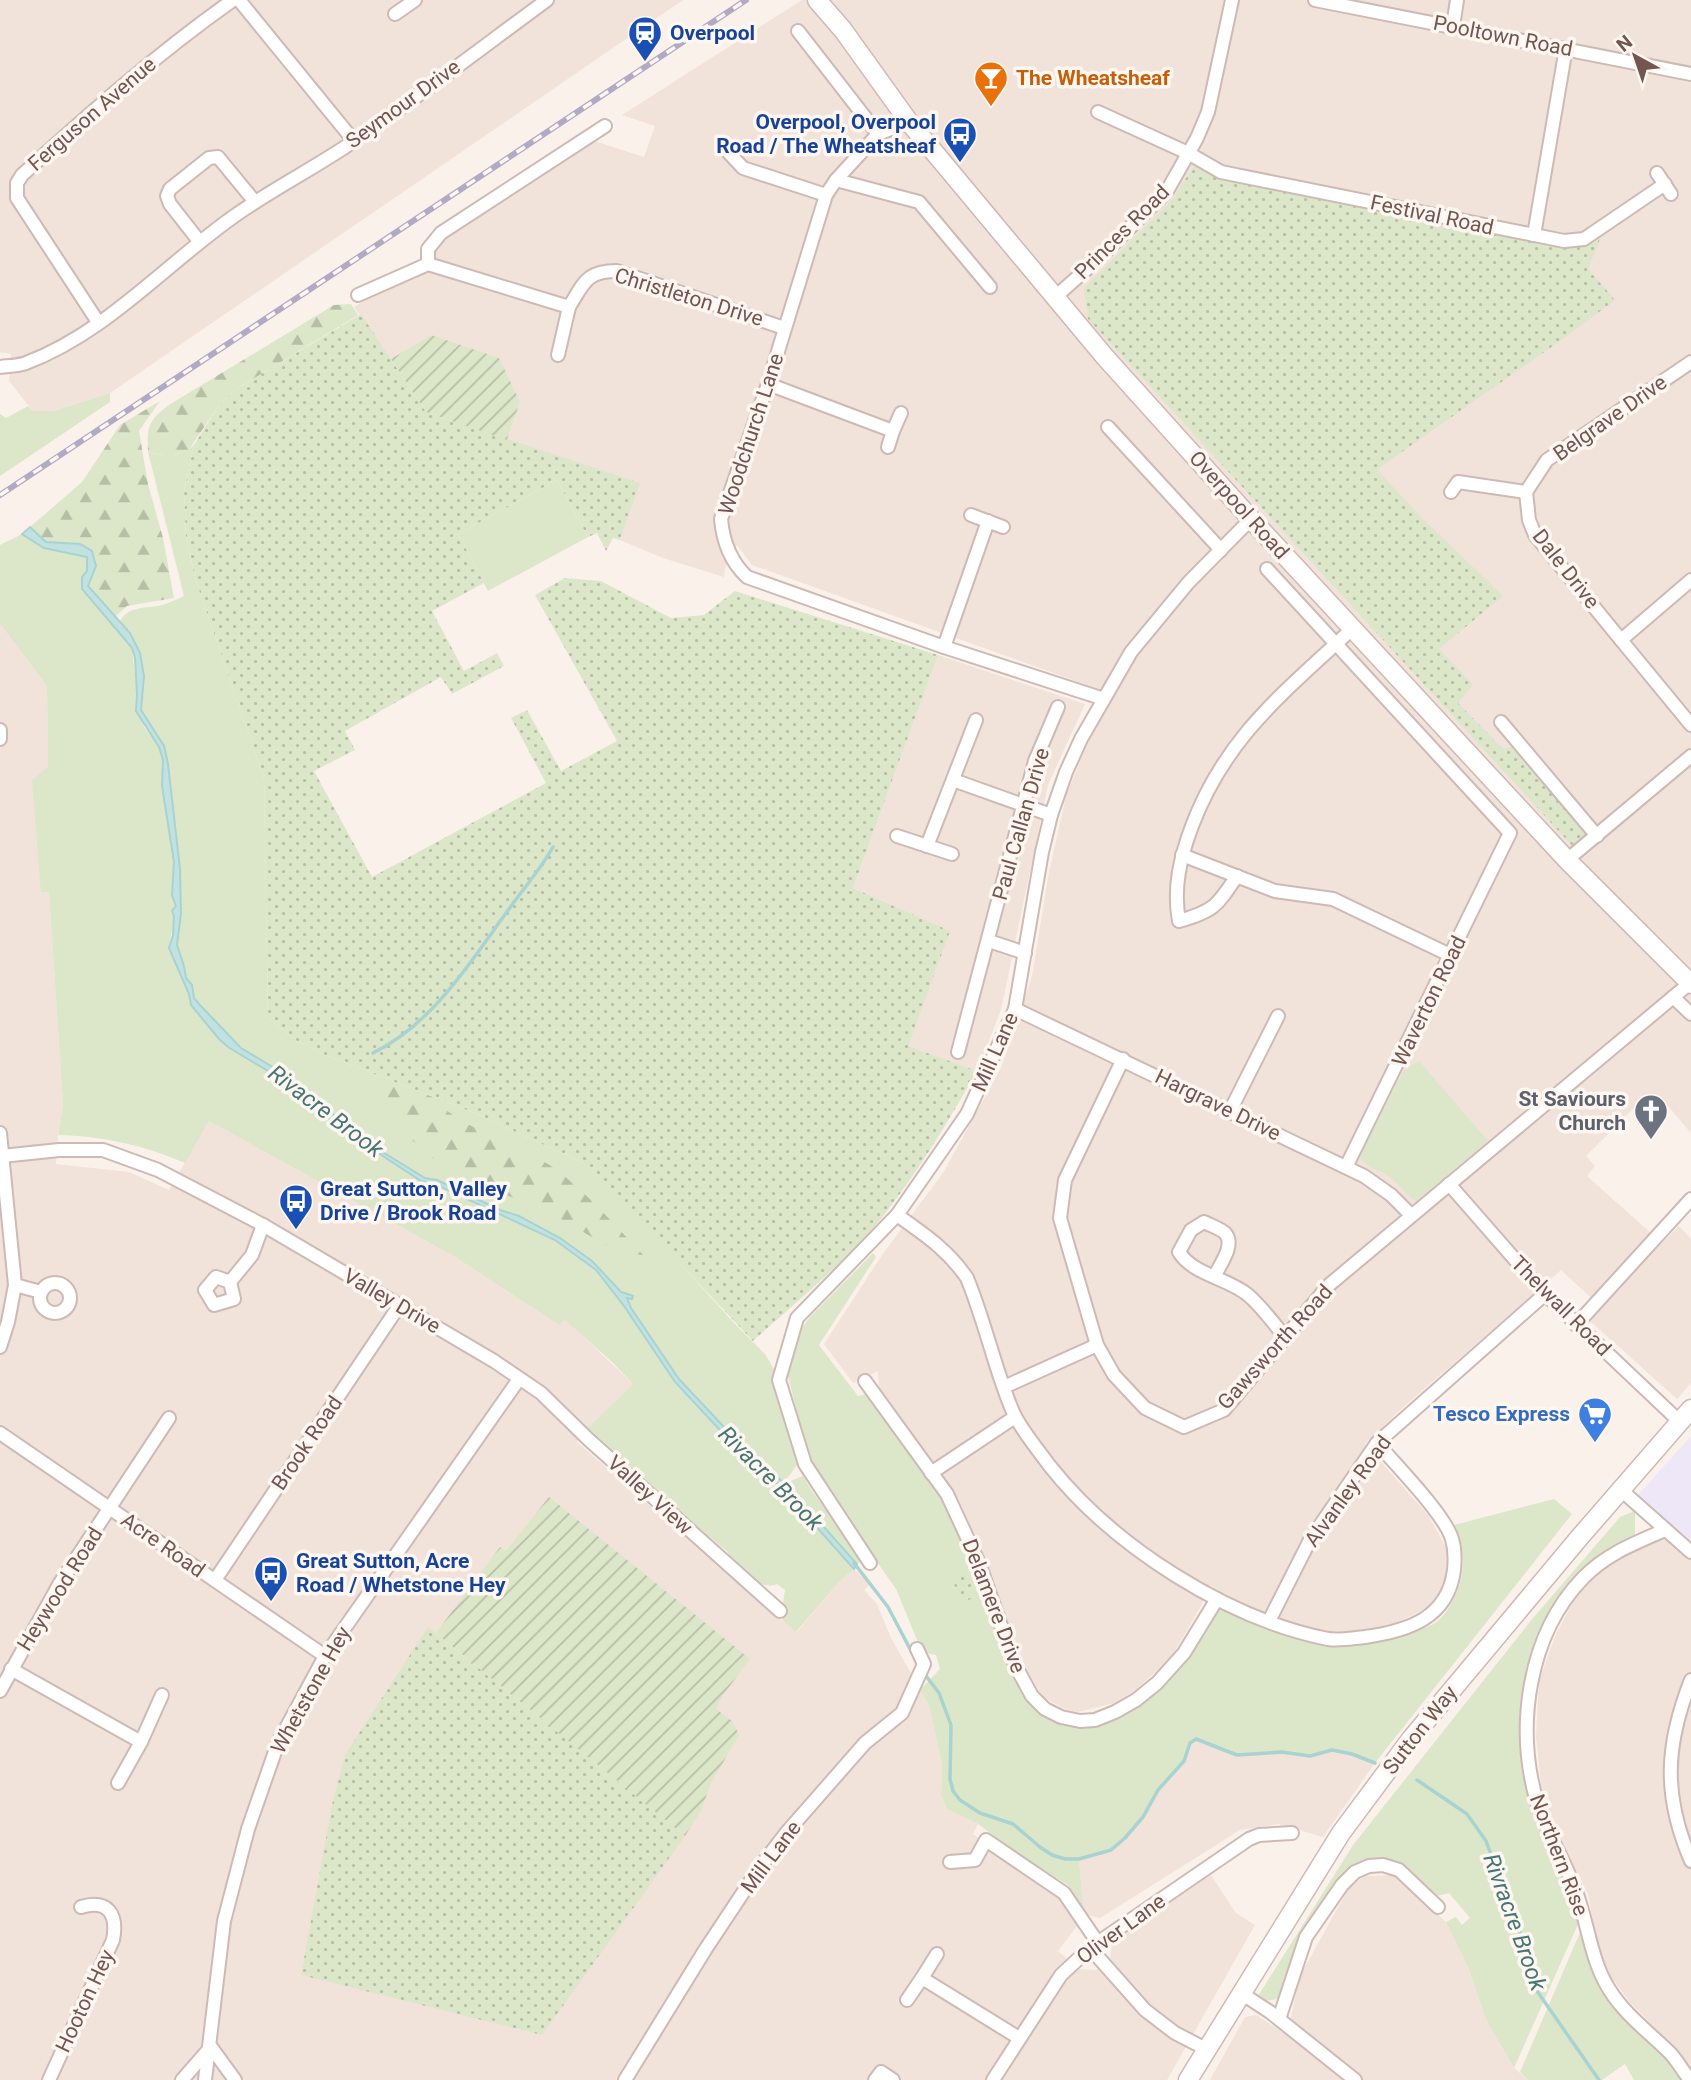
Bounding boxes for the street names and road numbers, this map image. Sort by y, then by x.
street label: Pooltown Road [1431,11,1575,61]
street label: Ferguson Avenue [23,52,161,176]
street label: Seymour Drive [341,55,465,153]
street label: Princes Road [1070,180,1174,284]
street label: Festival Road [1368,190,1496,240]
street label: Christleton Drive [612,263,766,331]
street label: Woodchurch Lane [714,350,788,518]
street label: Belgrave Drive [1549,370,1671,466]
street label: Overpool Road [1184,446,1294,564]
street label: Dale Drive [1528,525,1604,613]
street label: Paul Callan Drive [988,745,1054,903]
street label: Waverton Road [1387,932,1471,1070]
street label: Mill Lane [967,1009,1023,1095]
street label: Hargrave Drive [1151,1064,1285,1146]
street label: Thelwall Road [1506,1251,1616,1361]
street label: Valley Drive [339,1264,445,1338]
street label: Gawsworth Road [1213,1280,1337,1414]
street label: Brook Road [267,1392,347,1494]
street label: Alvanley Road [1300,1431,1396,1551]
street label: Valley View [603,1451,698,1540]
street label: Acre Road [117,1508,209,1582]
street label: Heywood Road [12,1523,108,1655]
street label: Delamere Drive [957,1536,1031,1676]
street label: Whetstone Hey [266,1622,356,1758]
street label: Sutton Way [1378,1681,1462,1779]
street label: Northern Rise [1525,1791,1593,1919]
street label: Mill Lane [736,1816,806,1898]
street label: Oliver Lane [1072,1889,1170,1969]
street label: Hooton Hey [51,1946,119,2056]

